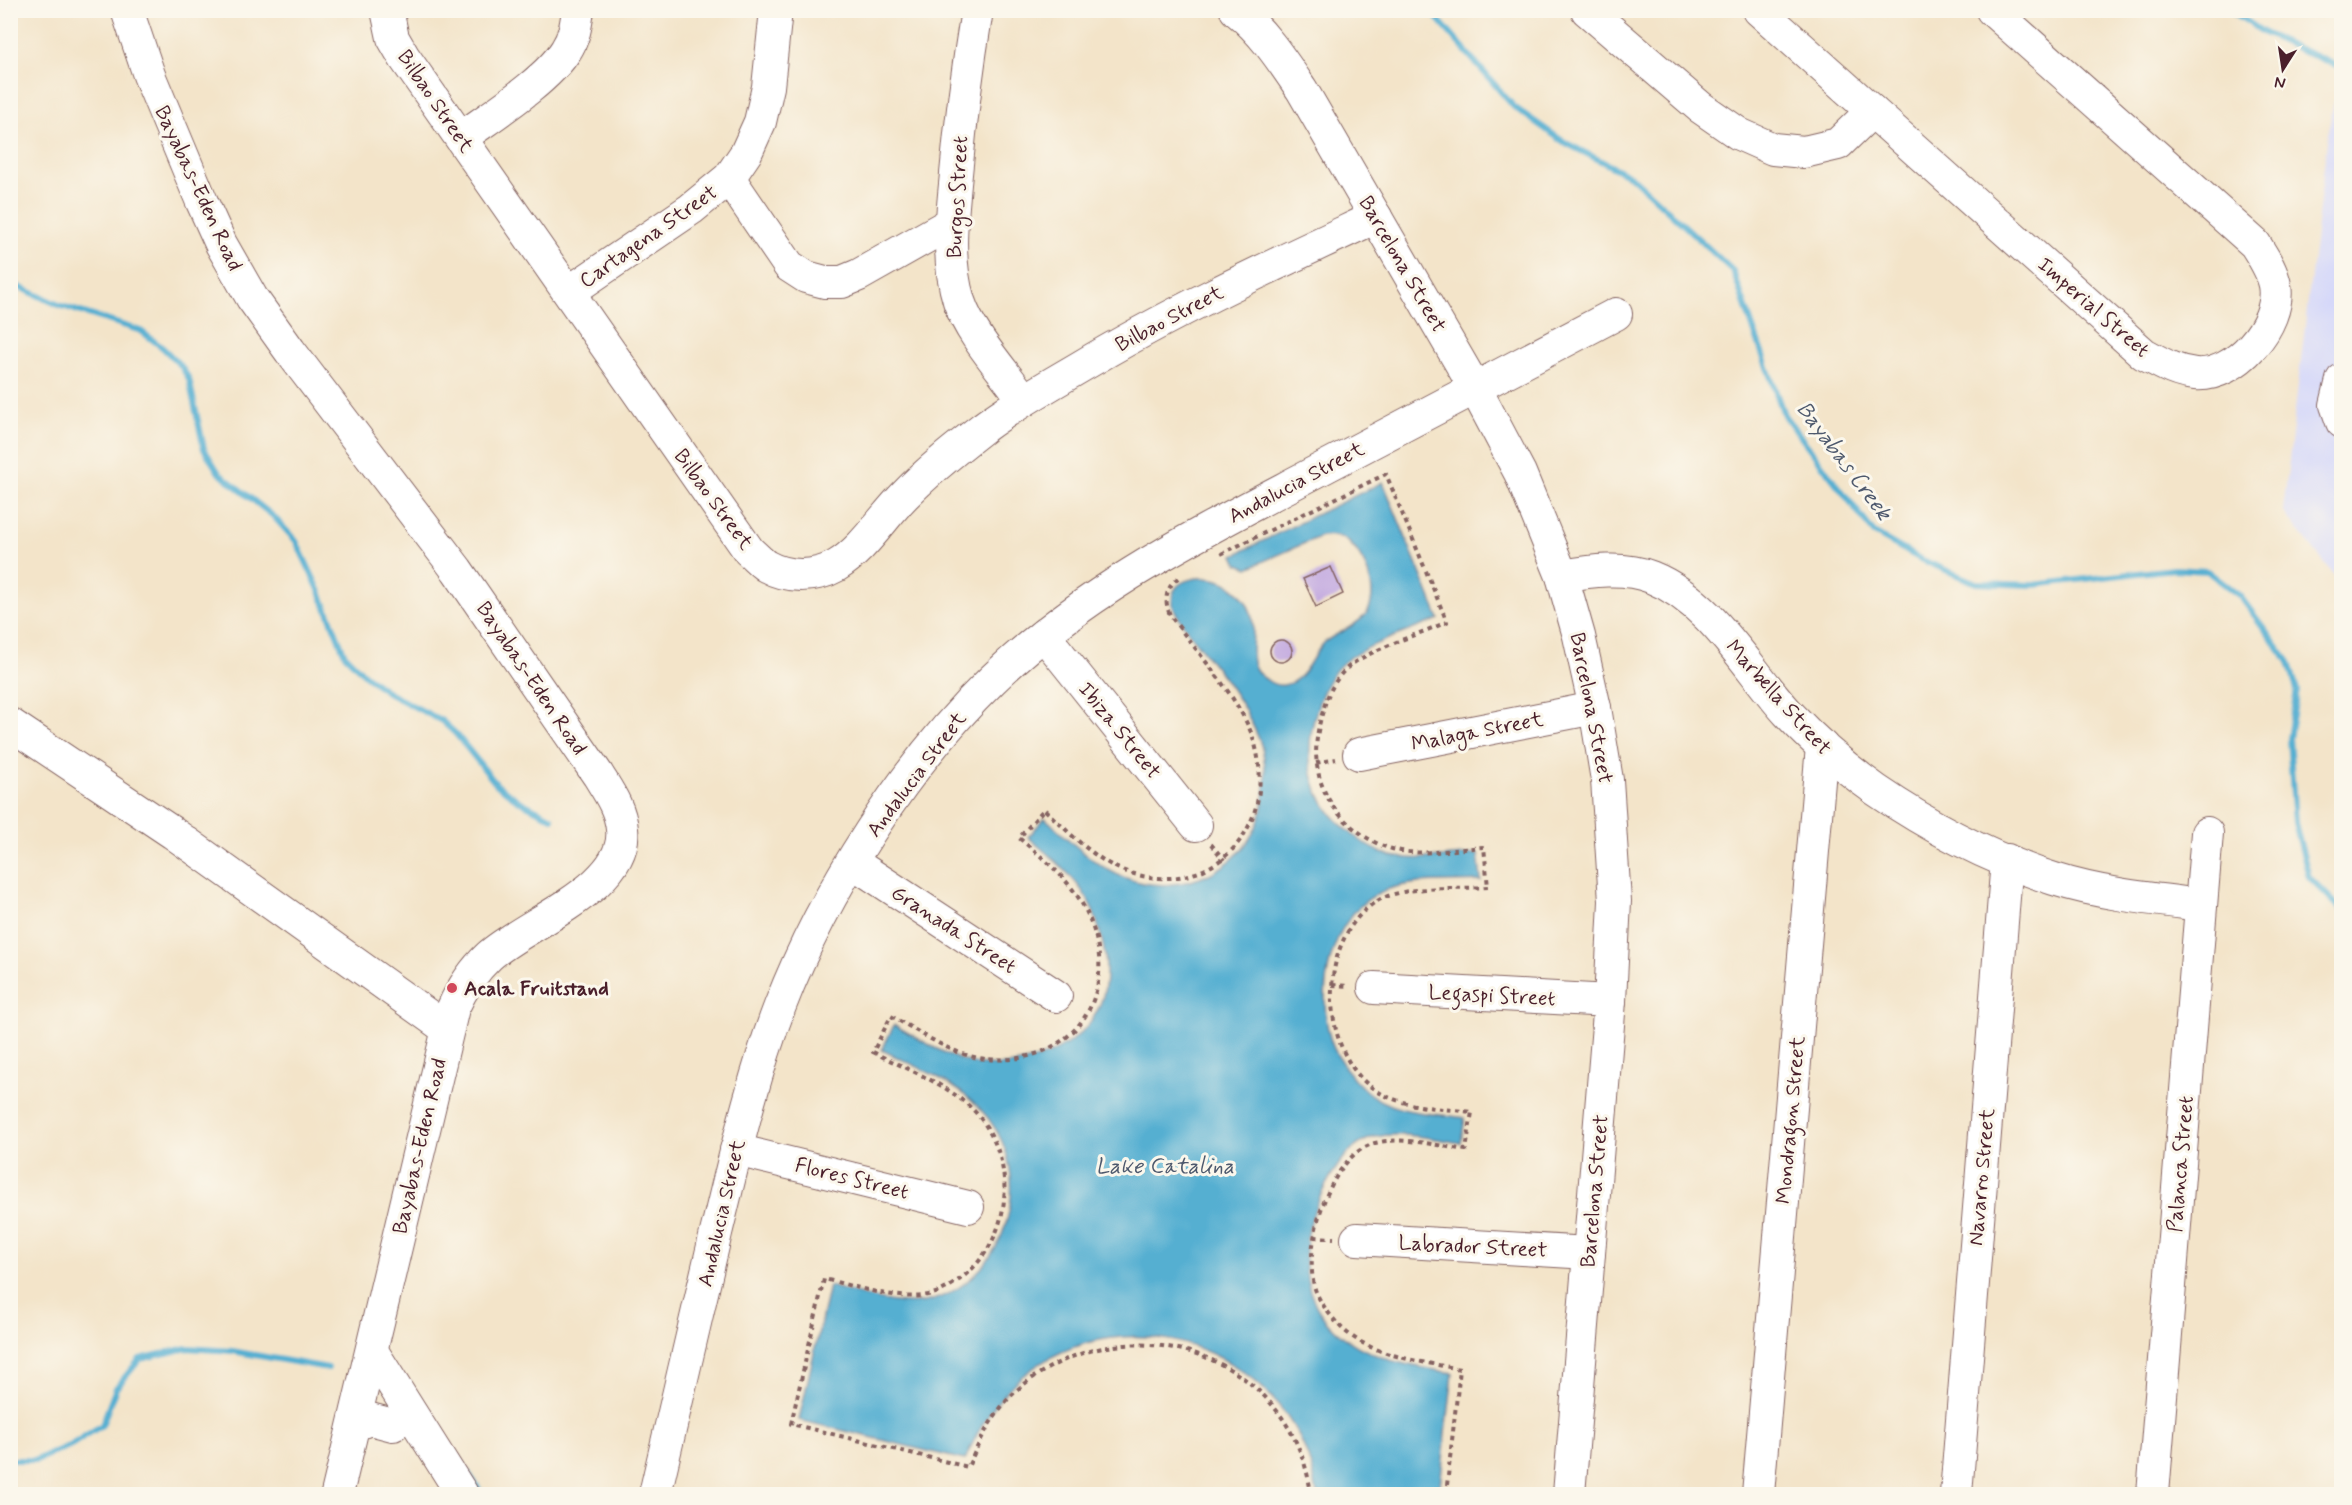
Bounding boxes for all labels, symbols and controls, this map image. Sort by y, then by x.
north arrow [2253,39,2313,99]
street label: Bilbao Street [390,45,480,159]
text: N [2273,71,2288,94]
street label: Bayabas-Eden Road [147,101,249,276]
street label: Burgos Street [941,135,976,259]
street label: Cartagena Street [574,179,723,295]
street label: Barcelona Street [1352,191,1453,338]
street label: Imperial Street [2031,251,2156,364]
street label: Bilbao Street [1111,278,1229,359]
water label: Bayabas Creek [1790,396,1898,528]
street label: Andalucia Street [1224,435,1370,531]
street label: Bilbao Street [667,443,760,556]
street label: Bayabas-Eden Road [469,596,593,761]
street label: Barcelona Street [1563,630,1619,786]
street label: Marbella Street [1719,634,1838,761]
street label: Ibiza Street [1071,676,1167,785]
street label: Malaga Street [1409,705,1546,759]
street label: Andalucia Street [860,706,974,843]
street label: Granada Street [885,879,1022,981]
place label: Acala Fruitstand [464,975,609,1003]
street label: Legaspi Street [1428,979,1556,1015]
marker: Acala Fruitstand [445,981,459,995]
street label: Mondragon Street [1770,1034,1814,1205]
street label: Bayabas-Eden Road [386,1056,454,1237]
street label: Palanca Street [2161,1095,2201,1233]
street label: Navarro Street [1962,1107,2002,1247]
street label: Barcelona Street [1574,1113,1616,1269]
street label: Andalucia Street [691,1136,753,1290]
street label: Flores Street [792,1151,912,1207]
water label: Lake Catalina [1096,1153,1234,1181]
street label: Labrador Street [1398,1229,1548,1265]

